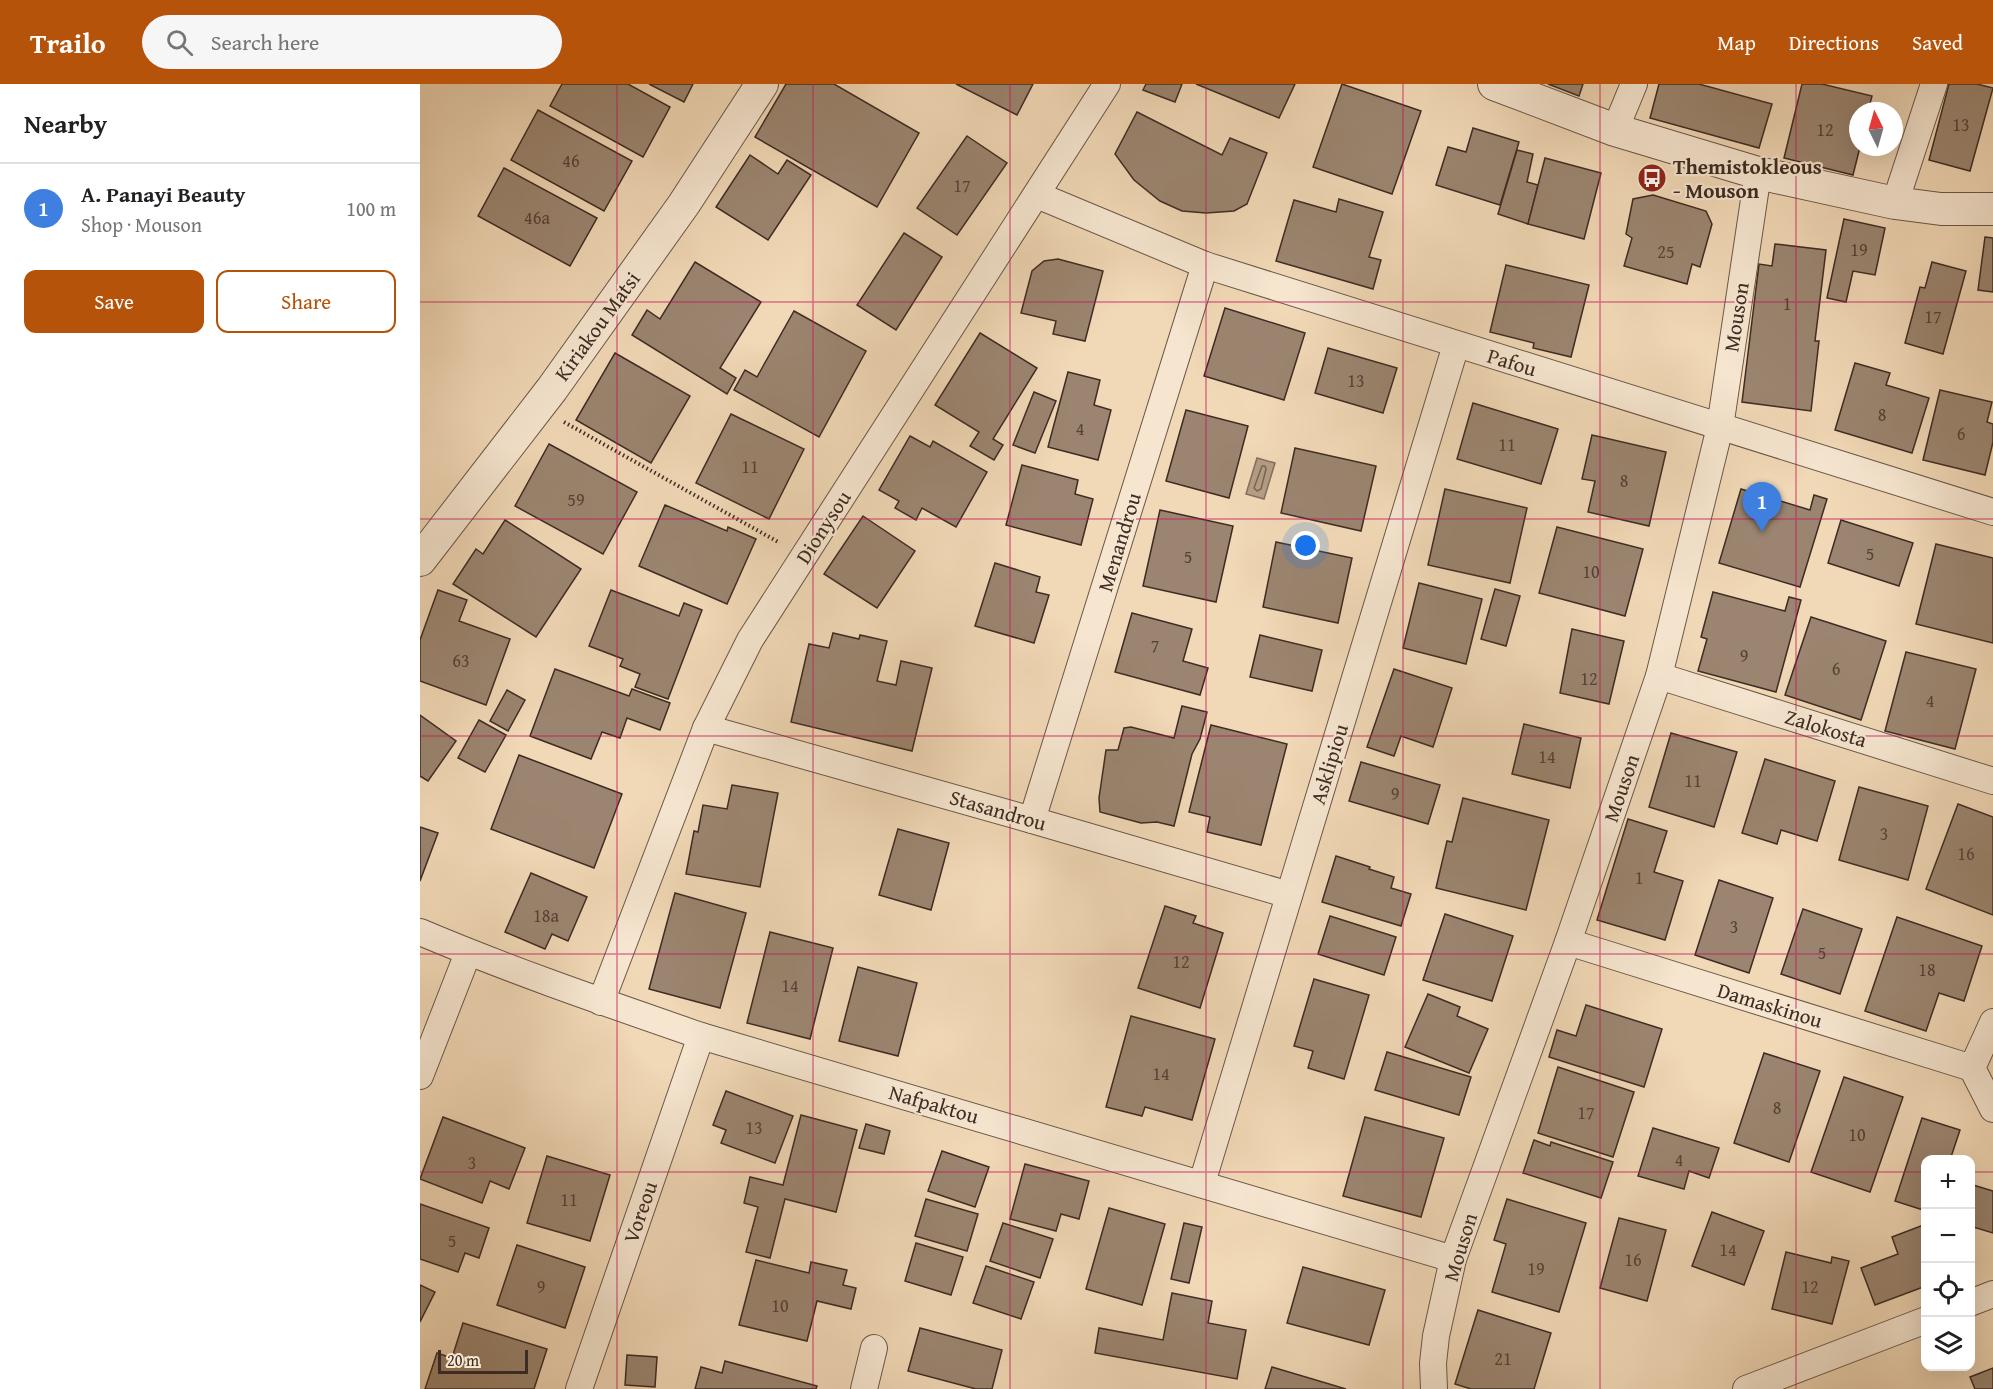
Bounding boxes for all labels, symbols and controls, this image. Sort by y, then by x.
search box [142,15,562,69]
text: Trailo [30,22,106,63]
icon: search [163,26,196,59]
text: Search here [211,26,319,58]
text: Map [1717,27,1756,58]
text: Directions [1789,27,1879,58]
text: Saved [1912,27,1963,58]
north arrow [1849,102,1903,156]
text: Nearby [24,104,107,143]
house number: 13 [1952,111,1970,138]
house number: 12 [1816,116,1834,143]
house number: 46 [562,147,580,174]
place label: Themistokleous - Mouson [1673,151,1822,206]
bus stop icon: Themistokleous - Mouson [1636,162,1668,194]
house number: 17 [953,172,971,199]
text: A. Panayi Beauty [81,178,245,210]
text: 1 [38,194,49,223]
text: 100 m [346,194,396,223]
house number: 46a [524,204,550,231]
text: Shop · Mouson [81,210,202,239]
house number: 19 [1850,236,1868,263]
house number: 25 [1657,238,1675,265]
street label: Kiriakou Matsi [547,265,647,387]
button: Save [24,270,204,333]
button: Share [216,270,396,333]
street label: Mouson [1715,280,1757,354]
house number: 1 [1783,290,1791,317]
house number: 17 [1924,303,1942,330]
street label: Pafou [1484,340,1541,384]
house number: 13 [1347,367,1365,394]
house number: 8 [1878,401,1886,428]
house number: 4 [1076,415,1084,442]
house number: 6 [1957,420,1965,447]
house number: 11 [1498,431,1516,458]
house number: 11 [741,453,759,480]
house number: 8 [1620,467,1628,494]
pin: 1 [1742,482,1782,532]
street label: Dionysou [788,484,859,570]
house number: 59 [567,486,585,513]
street label: Menandrou [1089,488,1149,595]
your location [1291,531,1320,560]
house number: 5 [1866,540,1874,567]
house number: 5 [1184,543,1192,570]
house number: 10 [1582,558,1600,585]
house number: 7 [1151,632,1159,659]
house number: 9 [1740,642,1748,669]
house number: 63 [452,647,470,674]
house number: 6 [1832,655,1840,682]
house number: 12 [1580,665,1598,692]
house number: 4 [1926,687,1934,714]
street label: Zalokosta [1781,701,1871,755]
street label: Asklipiou [1302,719,1356,808]
house number: 14 [1538,743,1556,770]
street label: Mouson [1595,750,1647,826]
house number: 11 [1684,767,1702,794]
house number: 9 [1391,780,1399,807]
street label: Stasandrou [946,781,1051,839]
house number: 3 [1880,820,1888,847]
house number: 16 [1957,840,1975,867]
house number: 1 [1635,864,1643,891]
house number: 18a [533,902,559,929]
house number: 3 [1730,913,1738,940]
house number: 5 [1818,939,1826,966]
house number: 12 [1172,948,1190,975]
house number: 18 [1918,956,1936,983]
house number: 14 [781,972,799,999]
street label: Damaskinou [1714,974,1827,1036]
house number: 14 [1152,1060,1170,1087]
street label: Nafpaktou [886,1076,983,1132]
house number: 8 [1773,1094,1781,1121]
house number: 17 [1577,1099,1595,1126]
house number: 13 [745,1114,763,1141]
house number: 10 [1848,1121,1866,1148]
house number: 4 [1675,1146,1683,1173]
house number: 3 [468,1149,476,1176]
map controls [1921,1155,1975,1371]
button: + [1921,1155,1975,1209]
street label: Voreou [615,1176,665,1247]
house number: 11 [560,1186,578,1213]
street label: Mouson [1435,1209,1485,1285]
button: − [1921,1209,1975,1263]
house number: 5 [448,1227,456,1254]
house number: 14 [1719,1236,1737,1263]
house number: 16 [1624,1246,1642,1273]
house number: 19 [1527,1255,1545,1282]
button: locate [1921,1263,1975,1317]
house number: 9 [537,1273,545,1300]
house number: 12 [1801,1273,1819,1300]
house number: 10 [771,1292,789,1319]
button: layers [1921,1317,1975,1371]
house number: 21 [1494,1345,1512,1372]
scale bar [438,1347,528,1374]
text: 20 m [447,1348,479,1372]

